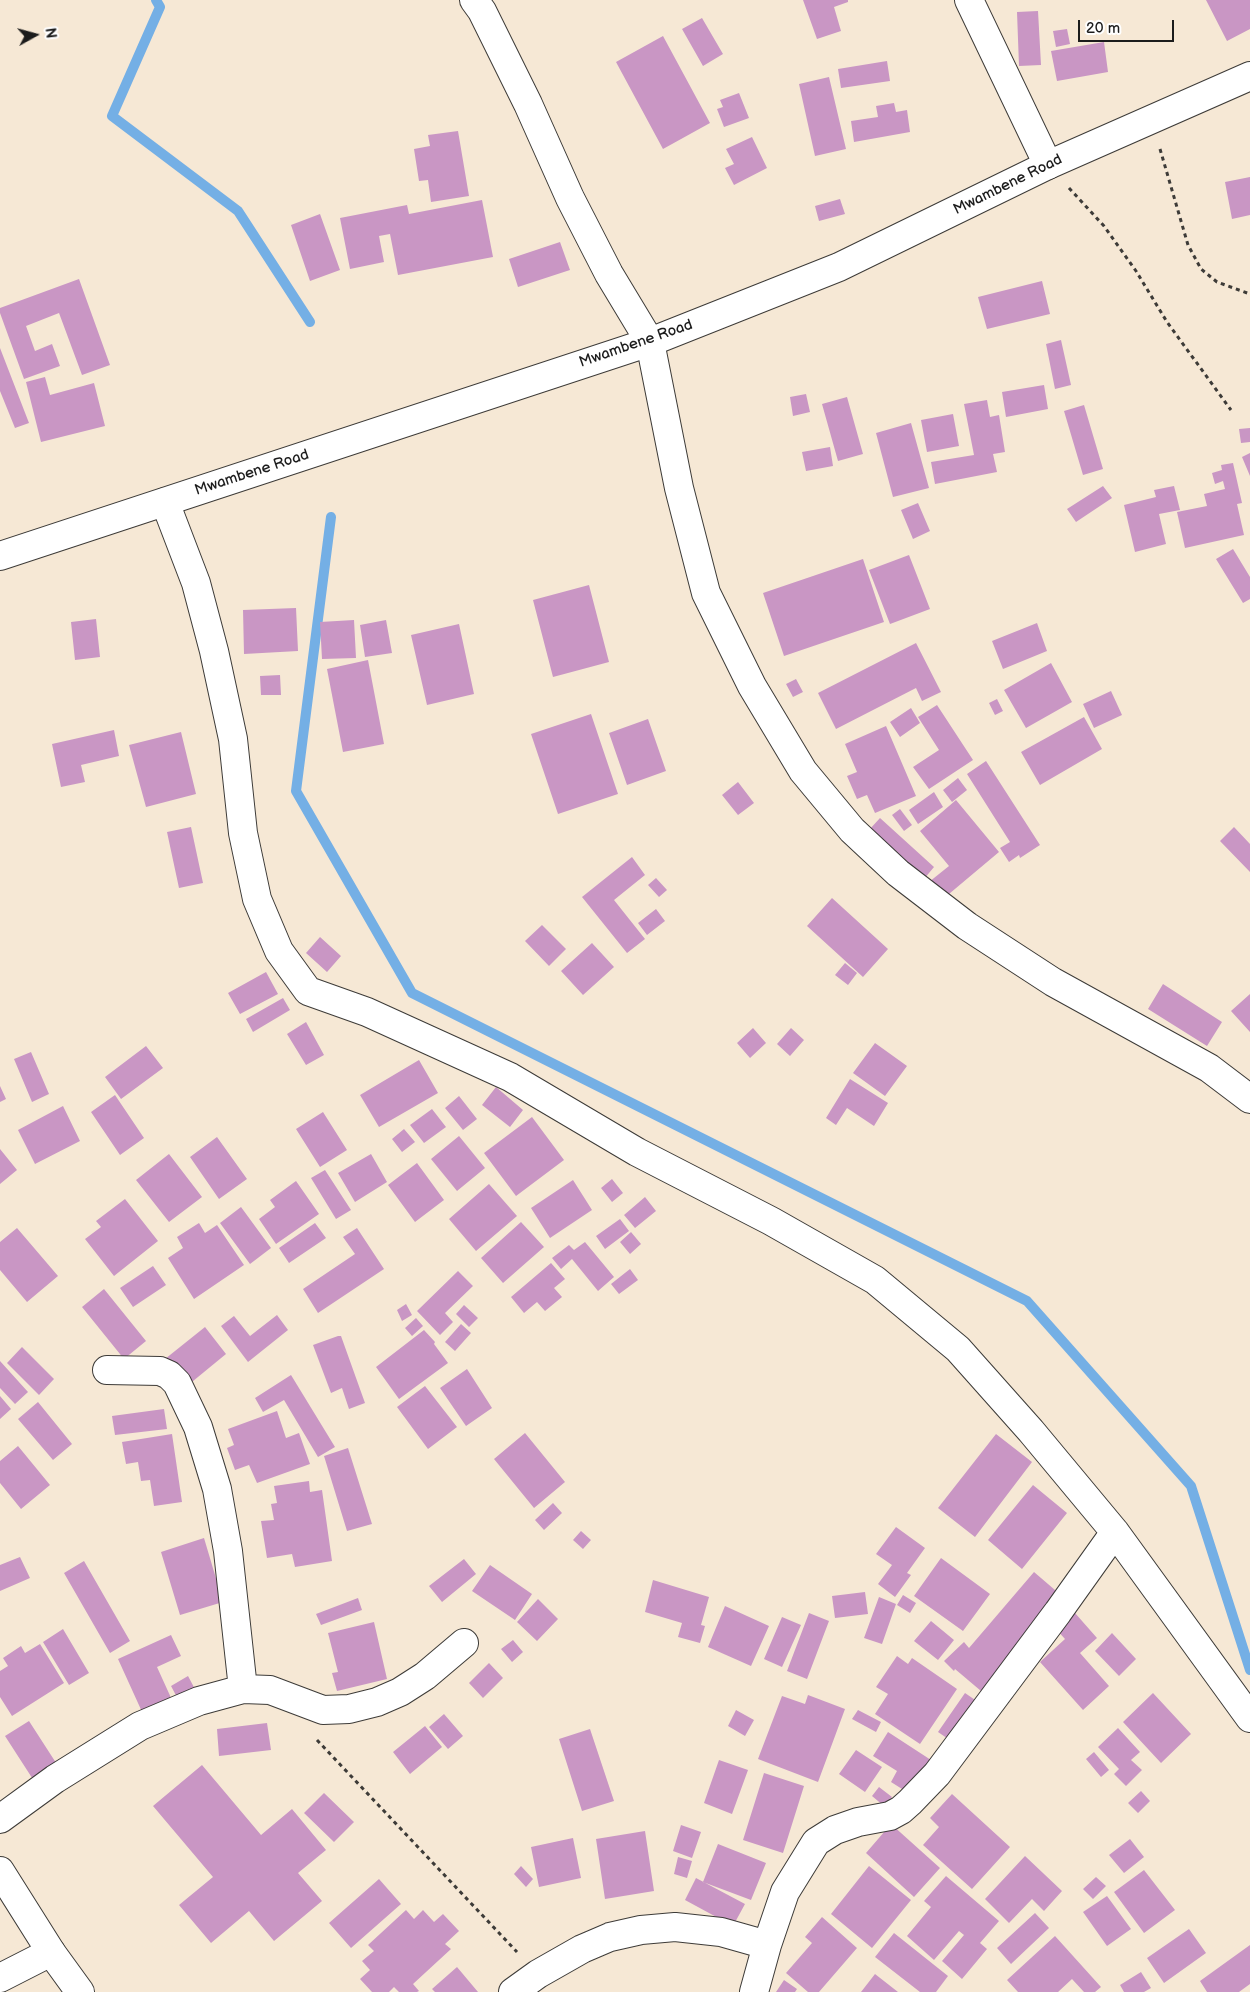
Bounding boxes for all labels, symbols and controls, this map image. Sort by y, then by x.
north arrow [10,10,60,60]
scale bar [1080,10,1176,42]
text: 20 m [1086,19,1120,38]
text: N [41,27,59,39]
street label: Mwambene Road [951,151,1065,219]
street label: Mwambene Road [577,316,695,372]
street label: Mwambene Road [193,446,311,500]

